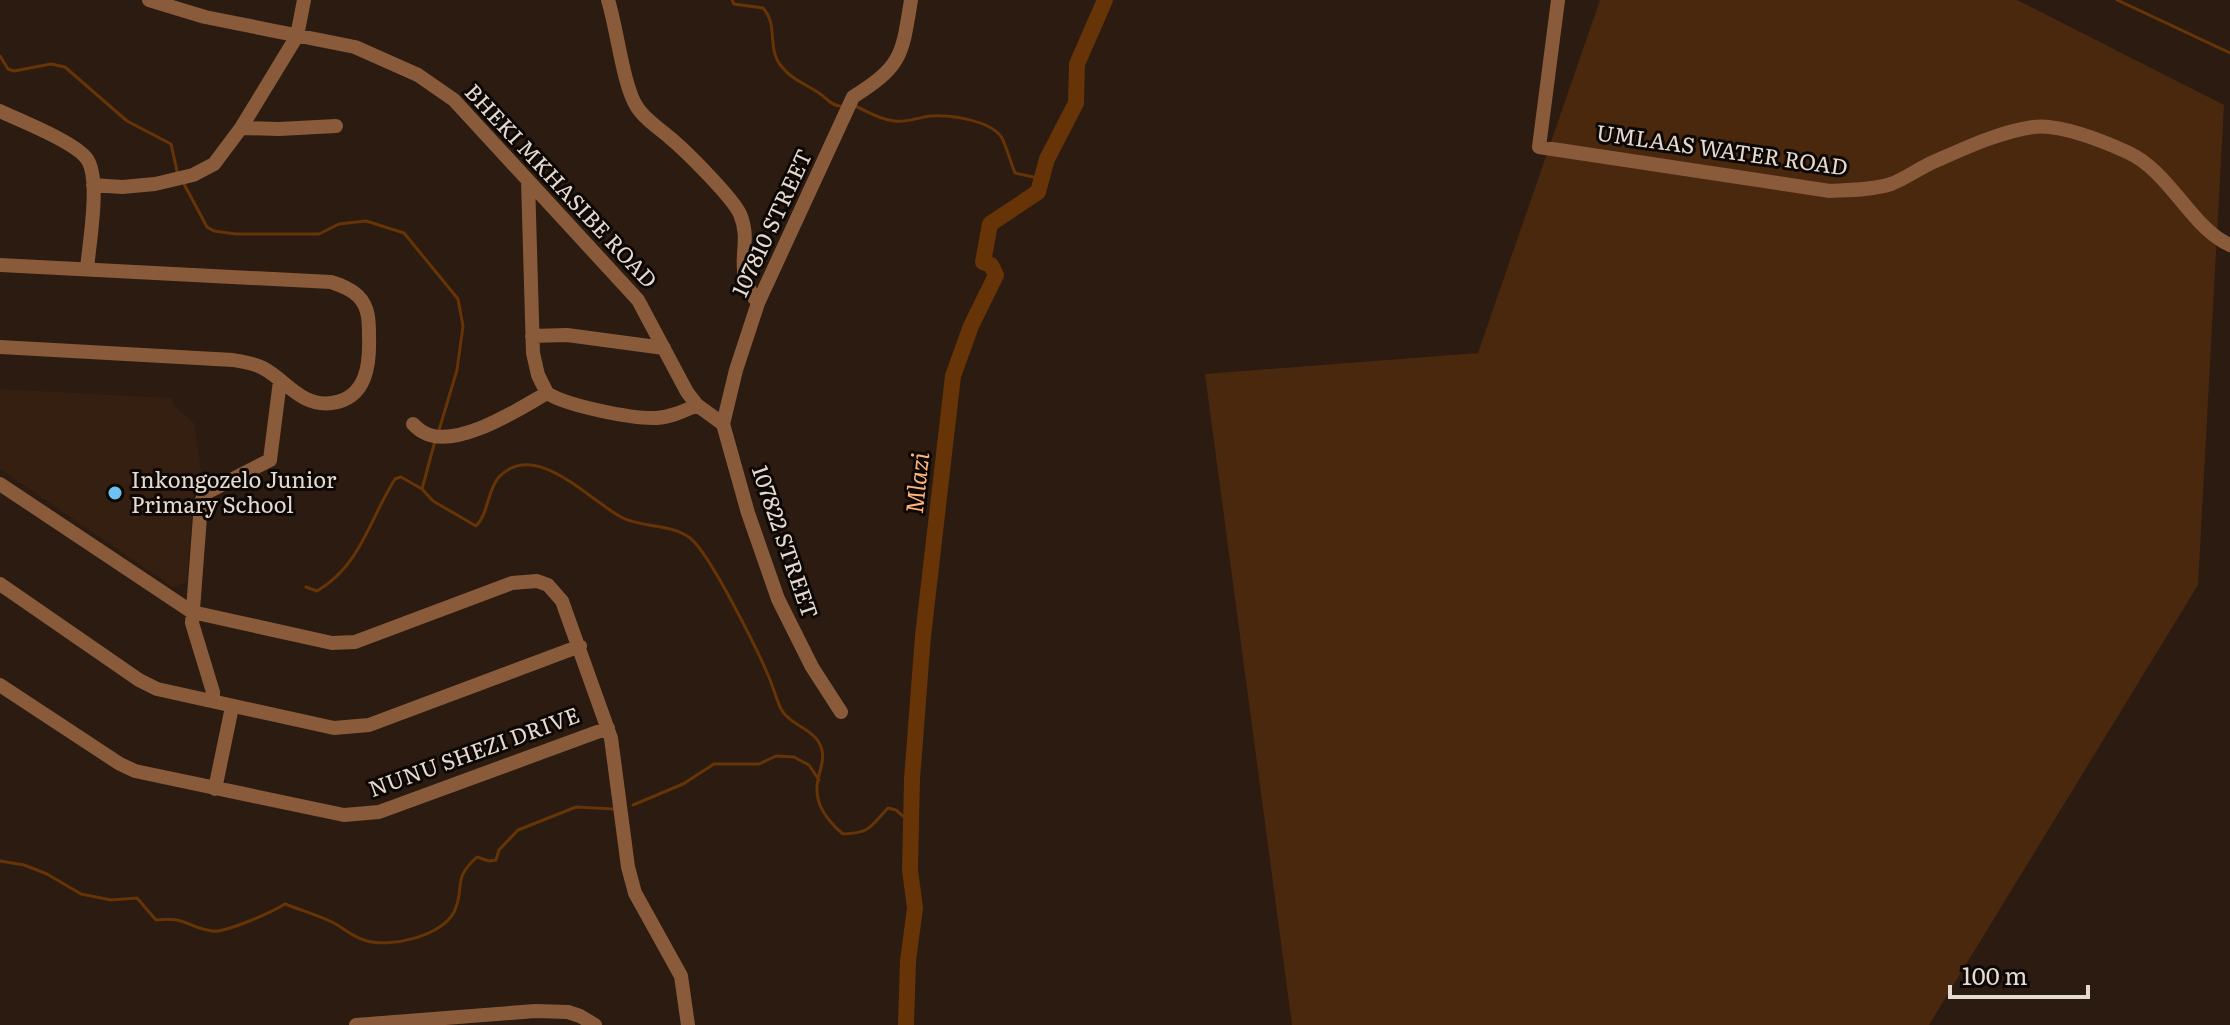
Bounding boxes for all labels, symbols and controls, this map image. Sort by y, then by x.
street label: BHEKI MKHASIBE ROAD [458,75,666,295]
street label: UMLAAS WATER ROAD [1594,115,1850,182]
street label: 107810 STREET [722,143,819,302]
water label: Mlazi [895,451,936,515]
street label: 107822 STREET [745,461,828,622]
place label: Inkongozelo Junior Primary School [131,462,337,520]
marker: Inkongozelo Junior Primary School [106,484,124,502]
street label: NUNU SHEZI DRIVE [363,697,584,804]
scale bar [1950,949,2088,999]
text: 100 m [1962,957,2028,992]

